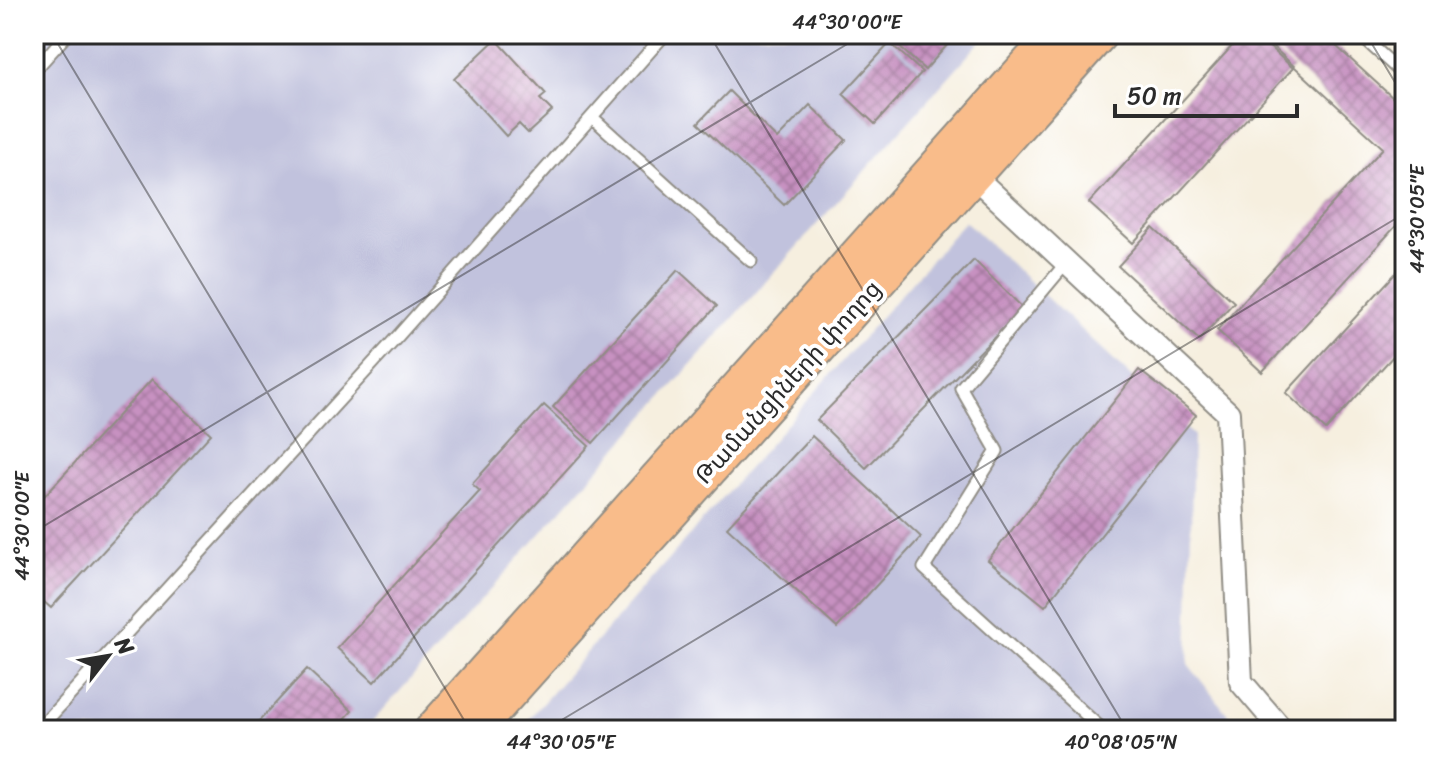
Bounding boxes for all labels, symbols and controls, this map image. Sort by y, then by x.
text: 44°30'00"E [792,5,904,40]
scale bar [1115,68,1297,118]
text: 50 m [1127,75,1182,117]
text: 44°30'05"E [1400,163,1435,273]
street label: Թամանցիների փողոց [684,270,892,494]
text: 44°30'00"E [5,469,40,581]
north arrow [68,616,148,696]
text: N [104,629,146,663]
text: 44°30'05"E [507,725,617,760]
text: 40°08'05"N [1065,725,1178,760]

